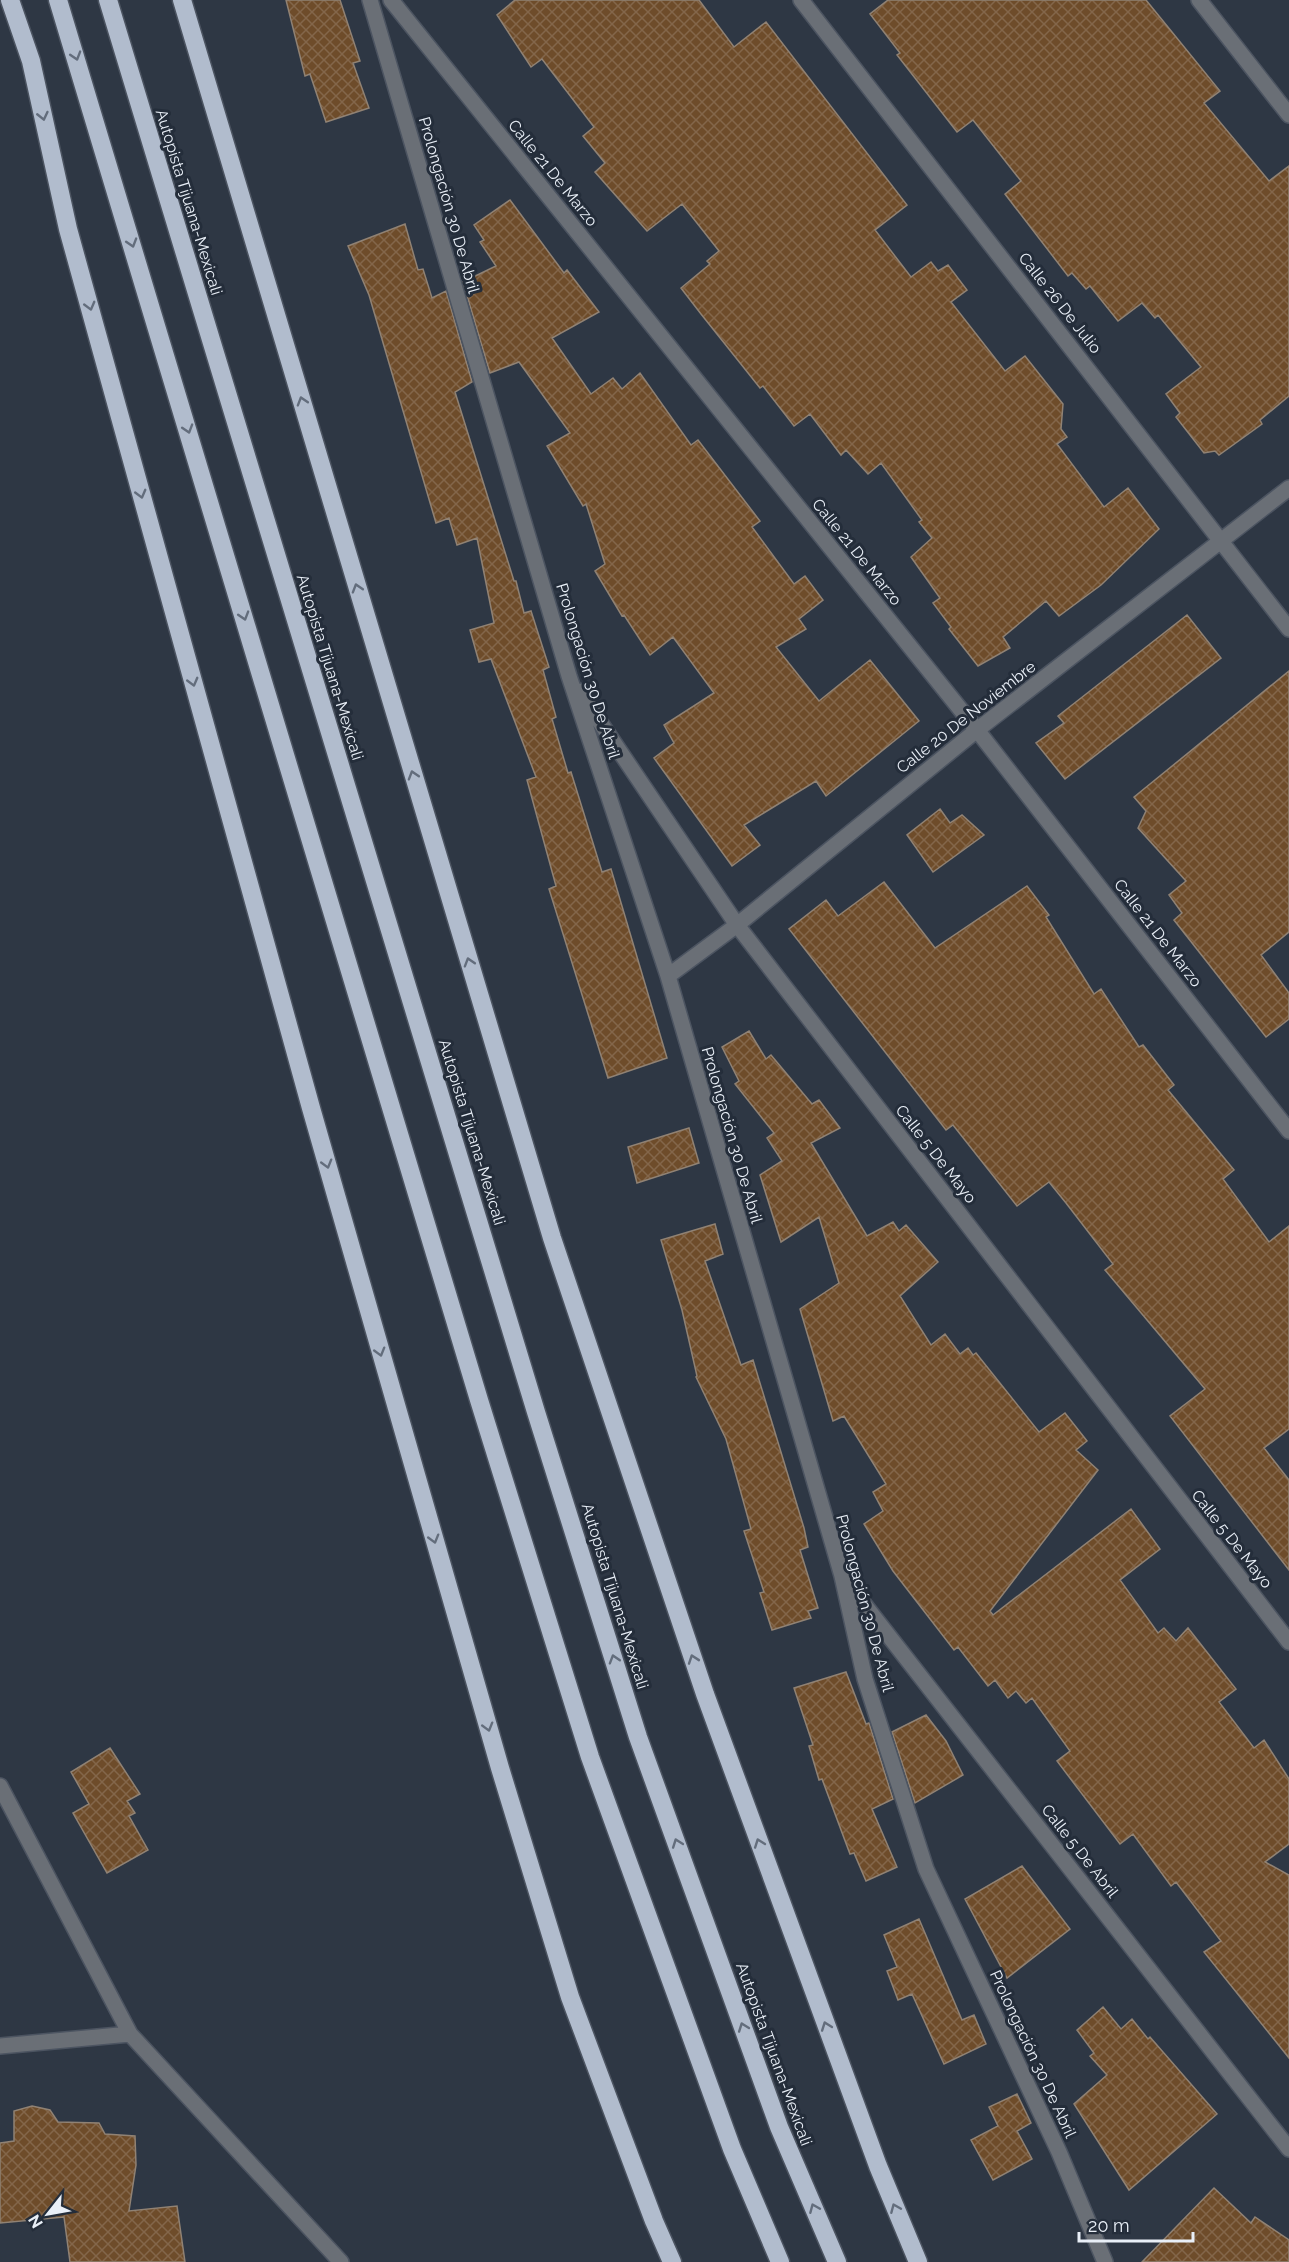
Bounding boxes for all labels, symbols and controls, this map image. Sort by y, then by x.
one-way arrow [69,50,81,61]
street label: Autopista Tijuana-Mexicali [152,107,226,297]
one-way arrow [36,111,49,121]
street label: Prolongación 30 De Abril [415,115,484,296]
street label: Calle 21 De Marzo [504,116,602,230]
one-way arrow [125,237,137,248]
street label: Calle 26 De Julio [1015,249,1105,357]
one-way arrow [82,301,95,311]
one-way arrow [297,397,309,407]
one-way arrow [181,423,193,434]
one-way arrow [134,489,147,499]
street label: Calle 21 De Marzo [808,495,906,609]
street label: Autopista Tijuana-Mexicali [293,572,367,762]
street label: Prolongación 30 De Abril [552,581,624,762]
one-way arrow [352,583,364,594]
one-way arrow [237,610,249,621]
street label: Calle 20 De Noviembre [893,657,1039,777]
one-way arrow [186,676,198,687]
one-way arrow [408,770,420,781]
street label: Calle 21 De Marzo [1110,875,1206,991]
one-way arrow [464,957,476,968]
street label: Autopista Tijuana-Mexicali [435,1037,509,1227]
street label: Prolongación 30 De Abril [698,1045,767,1226]
street label: Calle 5 De Mayo [892,1101,980,1207]
one-way arrow [320,1159,332,1169]
one-way arrow [373,1347,386,1357]
street label: Calle 5 De Mayo [1188,1486,1276,1592]
street label: Autopista Tijuana-Mexicali [578,1501,652,1691]
street label: Prolongación 30 De Abril [832,1512,898,1694]
one-way arrow [427,1533,439,1544]
one-way arrow [609,1654,621,1665]
one-way arrow [688,1654,700,1665]
one-way arrow [481,1721,493,1732]
street label: Calle 5 De Abril [1038,1801,1123,1902]
one-way arrow [754,1838,766,1849]
one-way arrow [671,1839,684,1849]
street label: Autopista Tijuana-Mexicali [732,1960,816,2148]
street label: Prolongación 30 De Abril [986,1967,1081,2141]
one-way arrow [821,2021,833,2032]
one-way arrow [737,2022,750,2033]
north arrow [18,2184,78,2244]
one-way arrow [891,2203,903,2214]
one-way arrow [809,2204,821,2215]
scale bar [1079,2205,1193,2243]
text: N [24,2211,47,2232]
text: 20 m [1088,2215,1130,2236]

